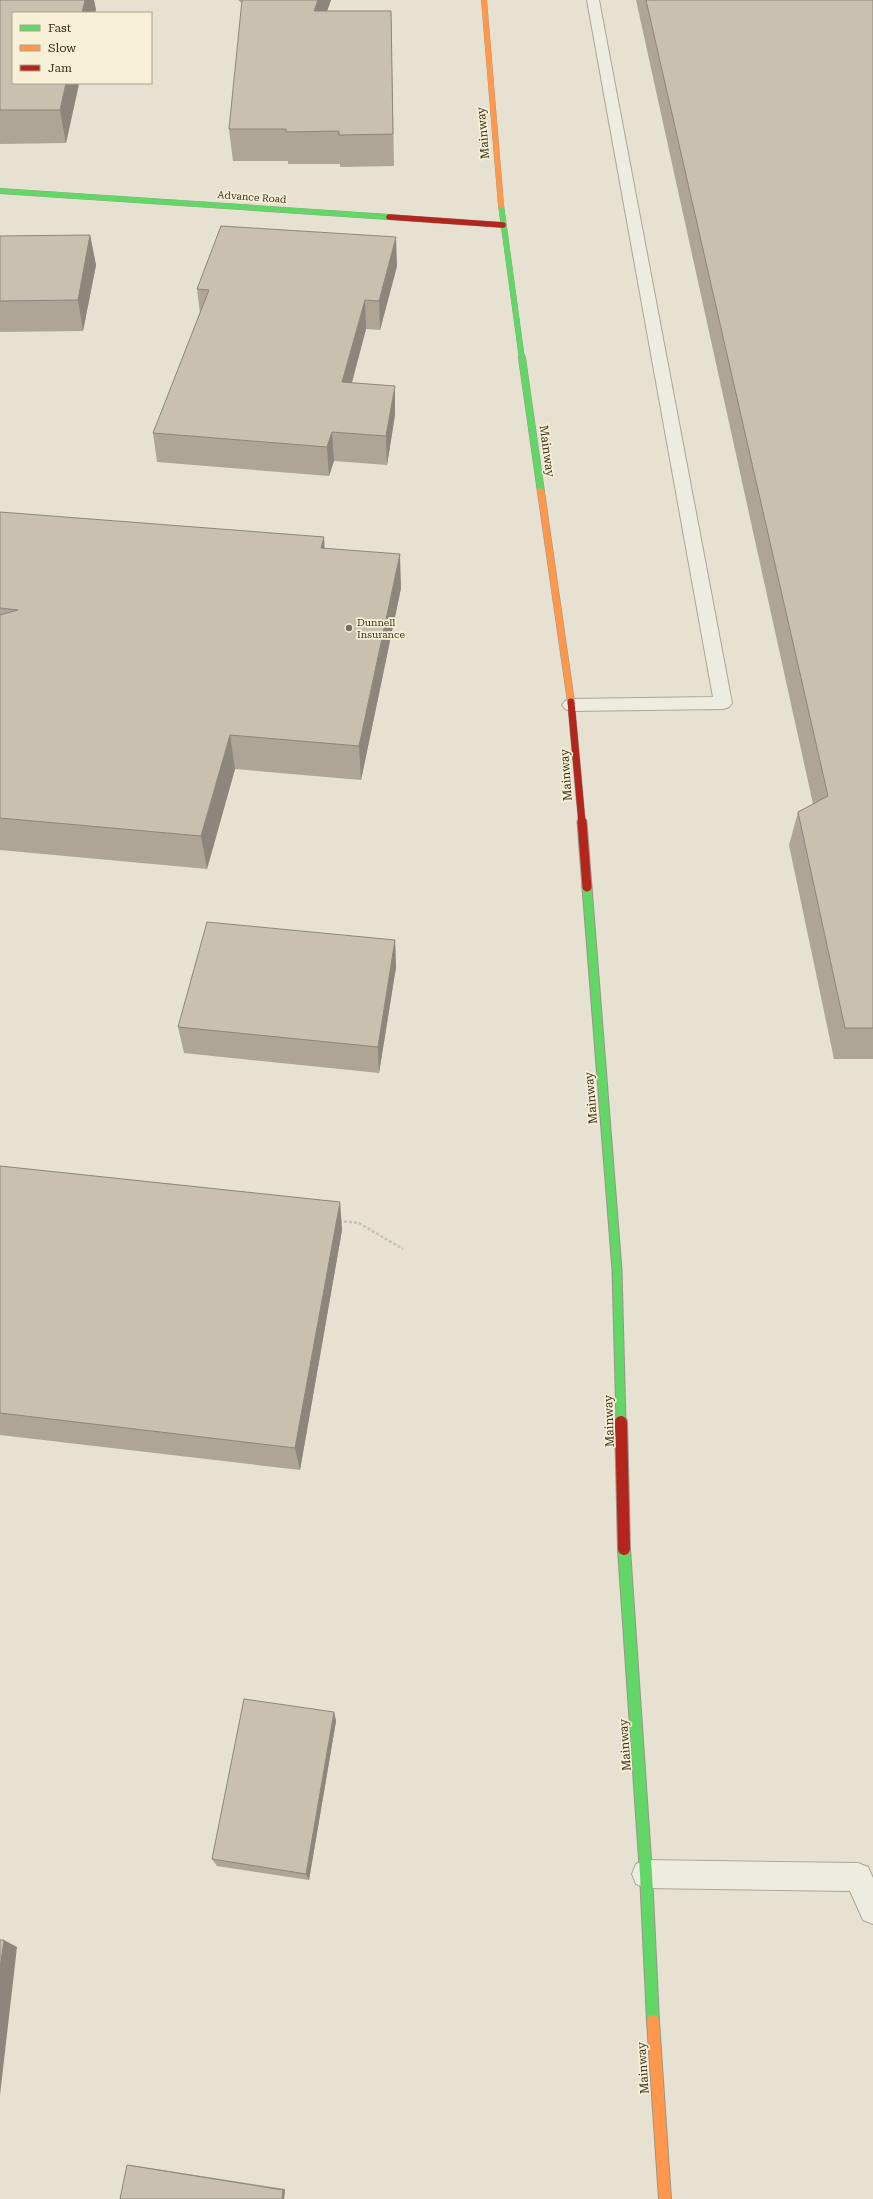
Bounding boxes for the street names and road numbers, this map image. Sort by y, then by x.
street label: Mainway [474,105,492,160]
street label: Advance Road [217,189,287,205]
street label: Mainway [536,424,558,479]
street label: Mainway [557,748,575,802]
street label: Mainway [582,1070,600,1125]
street label: Mainway [601,1394,617,1447]
street label: Mainway [616,1718,634,1772]
street label: Mainway [634,2041,652,2095]

